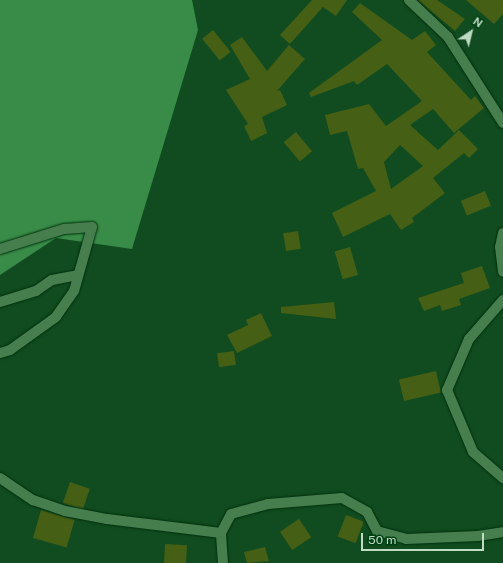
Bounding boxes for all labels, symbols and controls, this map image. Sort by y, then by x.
north arrow [451,12,491,52]
text: N [471,15,485,30]
scale bar [363,525,486,551]
text: 50 m [368,533,396,547]

